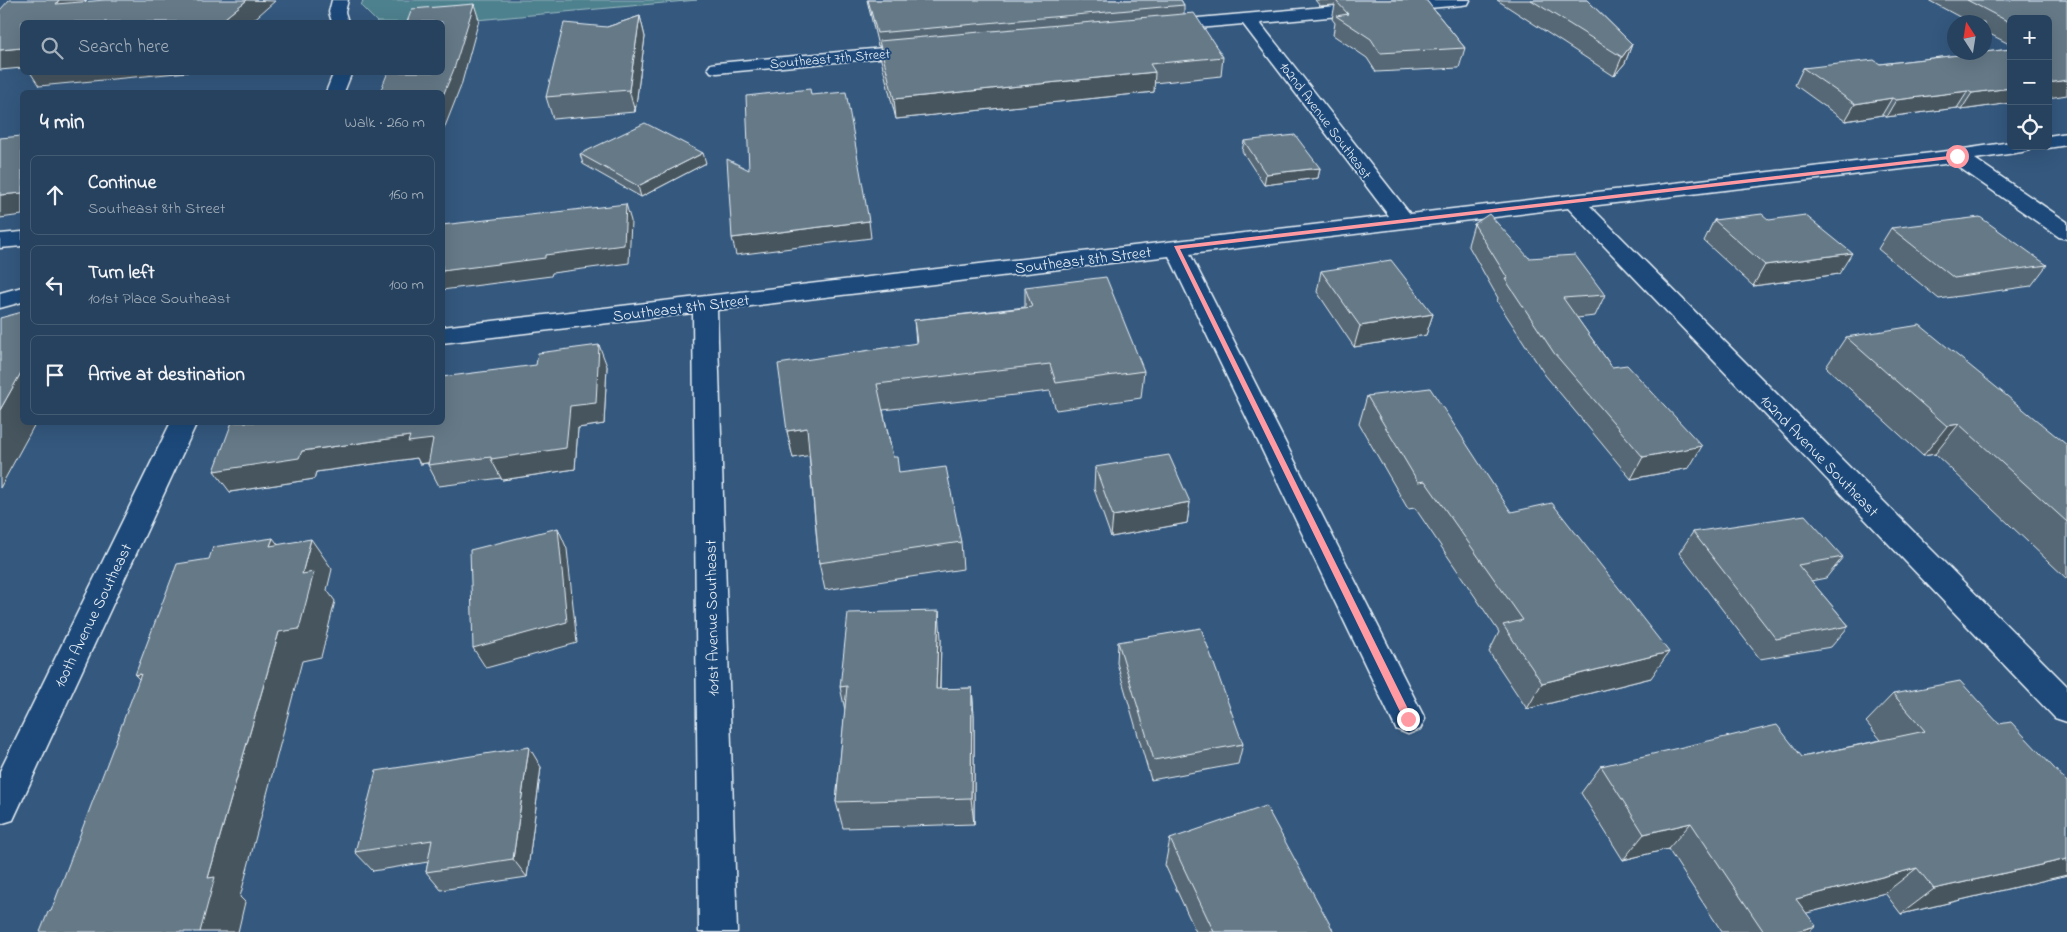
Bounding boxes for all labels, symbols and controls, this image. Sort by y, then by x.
north arrow [1947,15,1992,60]
map controls [2007,15,2052,150]
button: + [2007,15,2052,60]
search box [20,20,445,75]
icon: search [38,34,66,62]
text: Search here [78,34,169,61]
street label: Southeast 7th Street [769,44,891,75]
street label: 102nd Avenue Southeast [1274,58,1376,184]
button: − [2007,60,2052,105]
button: locate [2007,105,2052,150]
text: 4 min [40,108,84,138]
text: Walk · 260 m [345,111,425,135]
route start [1946,145,1969,168]
text: Continue [88,170,156,197]
icon: ahead [41,181,69,209]
text: 160 m [389,183,424,207]
text: Southeast 8th Street [88,197,225,221]
street label: Southeast 8th Street [1014,241,1153,281]
text: Turn left [88,260,155,287]
icon: left [41,271,69,299]
text: 100 m [389,273,424,297]
text: 101st Place Southeast [88,287,231,311]
street label: Southeast 8th Street [612,289,751,329]
icon: arrive [41,361,69,389]
text: Arrive at destination [88,362,245,389]
street label: 102nd Avenue Southeast [1753,390,1884,524]
street label: 100th Avenue Southeast [48,539,139,692]
street label: 101st Avenue Southeast [700,539,726,696]
route end [1397,708,1420,731]

